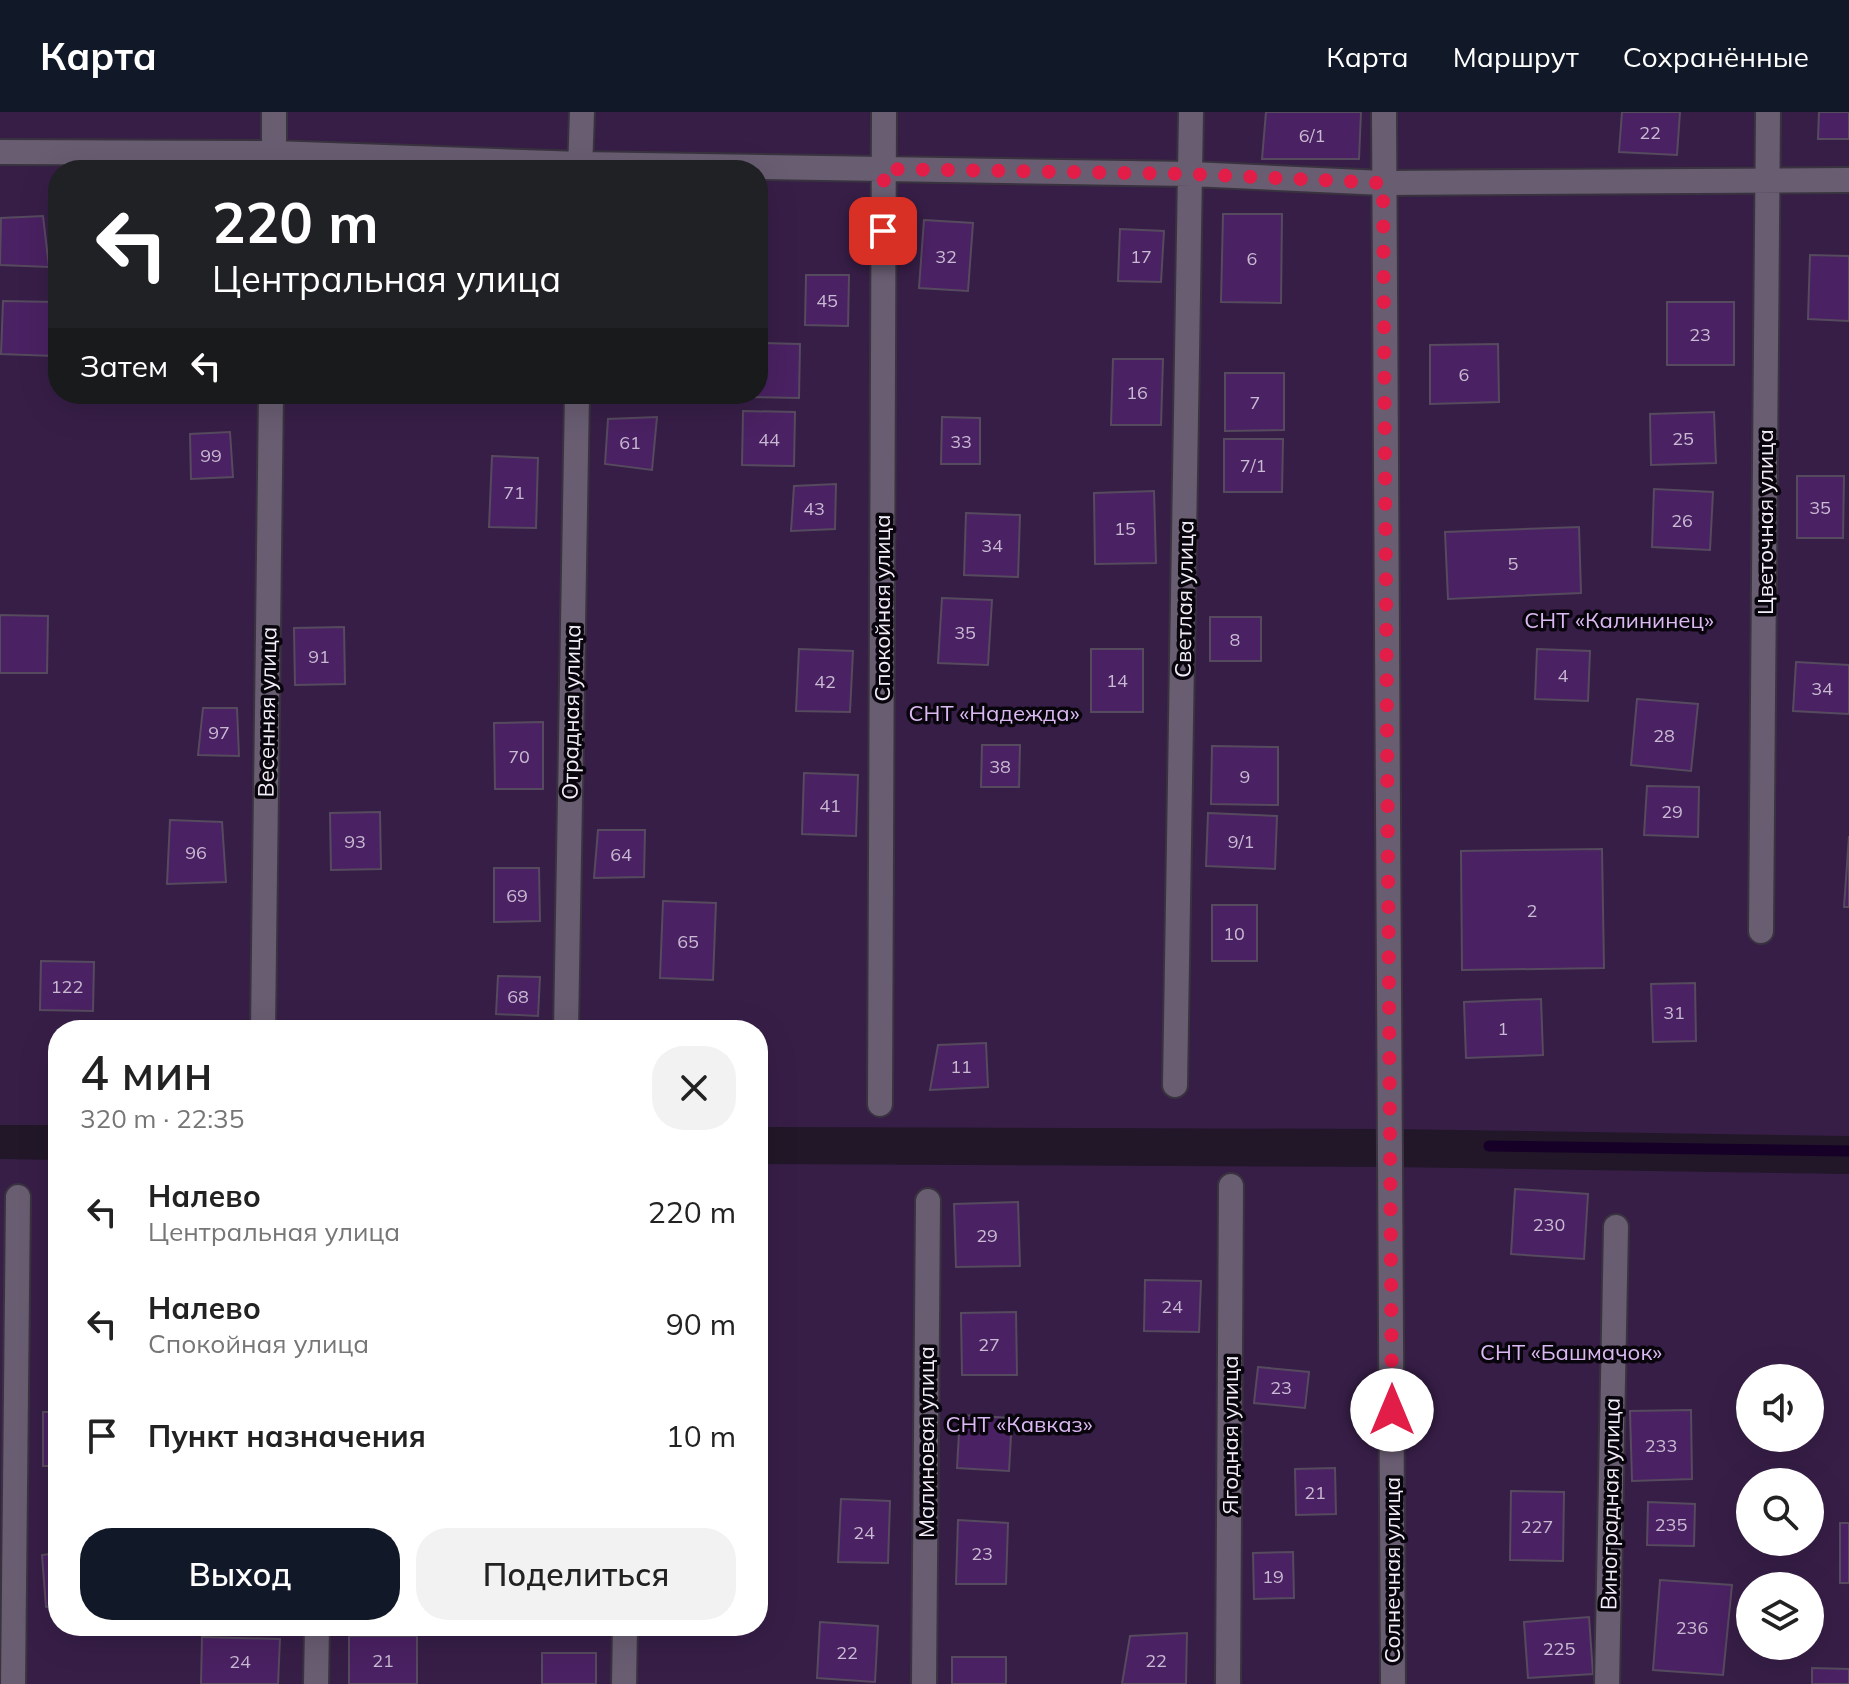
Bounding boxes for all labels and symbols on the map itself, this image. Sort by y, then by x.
house number: 22 [1639,121,1661,144]
house number: 6/1 [1299,124,1325,147]
pin [849,197,917,265]
house number: 32 [935,245,957,268]
house number: 17 [1130,245,1152,268]
house number: 6 [1247,247,1257,270]
house number: 45 [816,289,838,312]
house number: 23 [1689,323,1711,346]
house number: 6 [1459,363,1469,386]
house number: 16 [1126,381,1148,404]
house number: 7 [1250,391,1260,414]
house number: 25 [1672,427,1694,450]
house number: 44 [758,428,780,451]
street label: Цветочная улица [1751,429,1779,615]
house number: 33 [950,430,972,453]
house number: 61 [619,431,641,454]
house number: 99 [200,444,222,467]
house number: 7/1 [1240,454,1266,477]
house number: 71 [503,481,525,504]
house number: 35 [1809,496,1831,519]
house number: 43 [803,497,825,520]
house number: 26 [1671,509,1693,532]
street label: Спокойная улица [868,514,896,702]
house number: 15 [1114,517,1136,540]
street label: Светлая улица [1169,520,1199,678]
house number: 34 [981,534,1003,557]
house number: 5 [1508,552,1519,575]
park label: СНТ «Калининец» [1524,606,1714,634]
house number: 35 [954,621,976,644]
street label: Отрадная улица [555,624,587,800]
street label: Весенняя улица [252,626,282,798]
house number: 8 [1230,628,1240,651]
house number: 91 [308,645,330,668]
house number: 4 [1558,664,1569,687]
house number: 14 [1106,669,1128,692]
house number: 42 [814,670,836,693]
house number: 34 [1811,677,1833,700]
park label: СНТ «Надежда» [909,699,1080,727]
house number: 97 [208,721,230,744]
house number: 28 [1653,724,1675,747]
house number: 70 [508,745,530,768]
house number: 38 [989,755,1011,778]
house number: 9 [1240,765,1250,788]
house number: 41 [819,794,841,817]
house number: 29 [1661,800,1683,823]
house number: 93 [344,830,366,853]
house number: 9/1 [1228,830,1254,853]
house number: 96 [185,841,207,864]
house number: 64 [610,843,632,866]
house number: 69 [506,884,528,907]
house number: 2 [1527,899,1537,922]
house number: 10 [1223,922,1245,945]
house number: 65 [677,930,699,953]
house number: 122 [51,975,83,998]
house number: 68 [507,985,529,1008]
house number: 31 [1663,1001,1685,1024]
house number: 1 [1498,1017,1508,1040]
house number: 11 [950,1055,972,1078]
house number: 230 [1533,1213,1565,1236]
house number: 29 [976,1224,998,1247]
house number: 24 [1161,1295,1183,1318]
house number: 27 [978,1333,1000,1356]
park label: СНТ «Башмачок» [1480,1338,1662,1366]
street label: Малиновая улица [912,1346,940,1538]
street label: Ягодная улица [1216,1355,1244,1515]
position arrow [1350,1368,1434,1452]
house number: 23 [1270,1376,1292,1399]
street label: Виноградная улица [1594,1398,1626,1610]
park label: СНТ «Кавказ» [945,1410,1093,1438]
house number: 233 [1645,1434,1677,1457]
street label: Солнечная улица [1378,1477,1406,1663]
house number: 21 [1304,1481,1326,1504]
house number: 235 [1655,1513,1687,1536]
house number: 227 [1521,1515,1553,1538]
house number: 24 [853,1521,875,1544]
house number: 23 [971,1542,993,1565]
house number: 19 [1262,1565,1284,1588]
house number: 236 [1676,1616,1708,1639]
house number: 225 [1543,1637,1575,1660]
house number: 22 [836,1641,858,1664]
house number: 21 [372,1649,394,1672]
house number: 22 [1145,1649,1167,1672]
house number: 24 [229,1650,251,1673]

